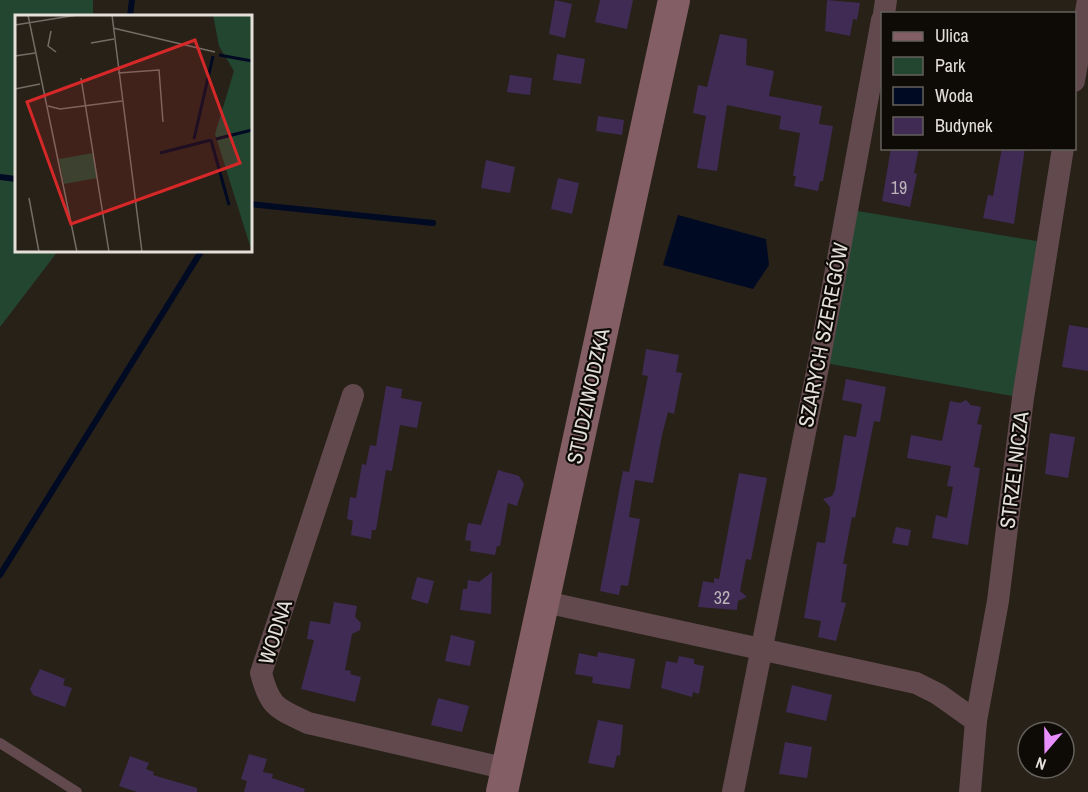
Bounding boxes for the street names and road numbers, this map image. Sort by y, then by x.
street label: SZARYCH SZEREGÓW [791,240,855,430]
street label: STUDZIWODZKA [559,325,617,466]
street label: STRZELNICZA [992,409,1036,530]
street label: WODNA [251,596,299,668]

